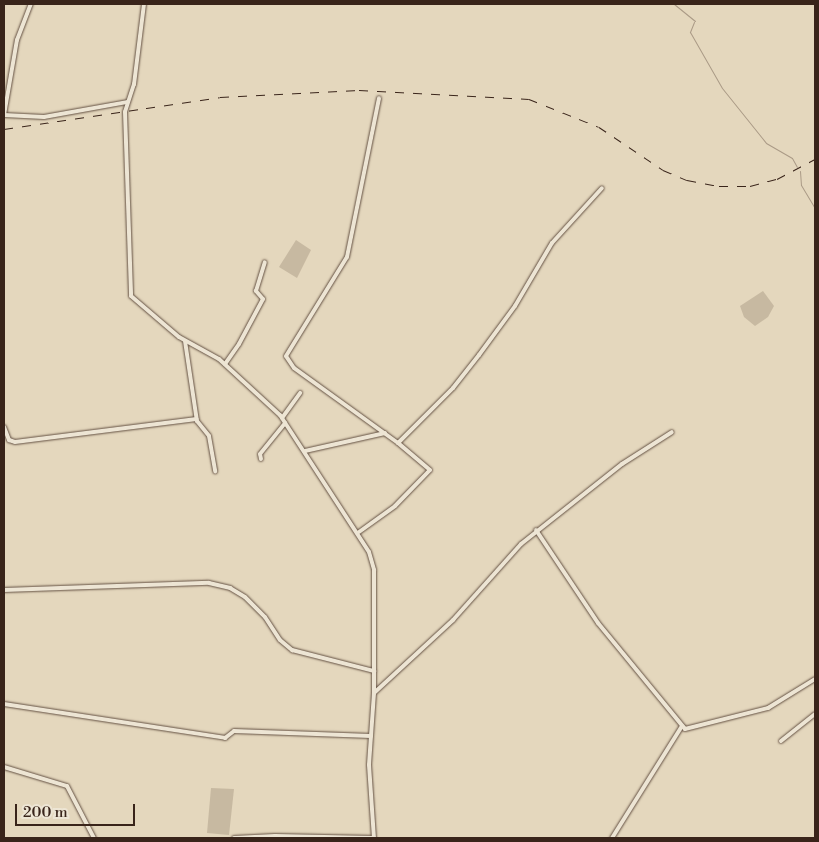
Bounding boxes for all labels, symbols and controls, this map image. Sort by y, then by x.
scale bar [18,794,138,826]
text: 200 m [23,803,68,822]

